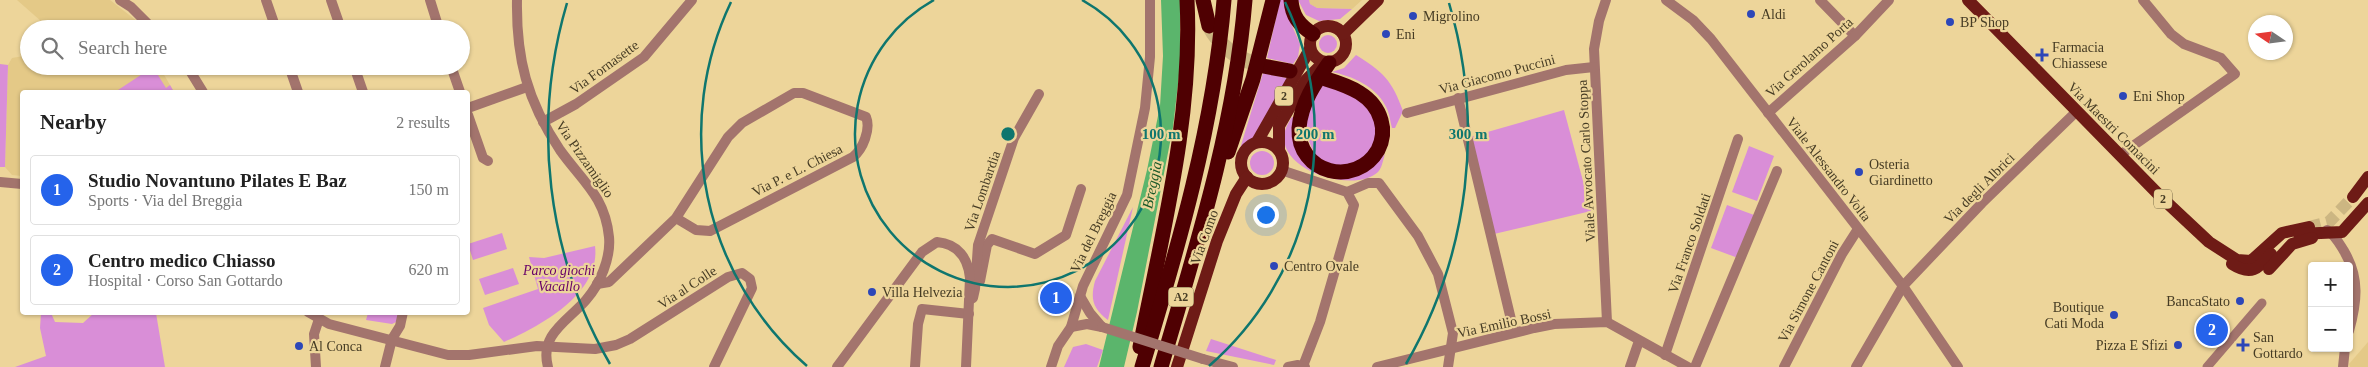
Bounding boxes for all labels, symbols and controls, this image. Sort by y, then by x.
place label: Aldi [1761,7,1786,22]
marker: Aldi [1745,8,1757,20]
place label: Migrolino [1423,9,1480,24]
marker: Migrolino [1407,10,1419,22]
street label: Via Gerolamo Porta [1763,14,1857,100]
place label: BP Shop [1960,15,2009,30]
north arrow [2248,15,2293,60]
marker: BP Shop [1944,16,1956,28]
search box [20,20,470,75]
place label: Eni [1396,27,1416,42]
marker: Eni [1380,28,1392,40]
icon: search [38,34,66,62]
text: Search here [78,37,167,58]
street label: Via Fornasette [567,37,642,97]
place label: Farmacia Chiassese [2052,40,2107,71]
marker: Farmacia Chiassese [2036,49,2048,61]
street label: Via Giacomo Puccini [1437,52,1557,97]
street label: Viale Avvocato Carlo Stoppa [1575,79,1598,243]
street label: Via Maestri Comacini [2065,79,2163,177]
road number: 2 [1275,86,1293,105]
place label: Eni Shop [2133,89,2185,104]
marker: Eni Shop [2117,90,2129,102]
text: Nearby [40,110,107,134]
text: 2 results [396,114,450,131]
street label: Viale Alessandro Volta [1783,114,1874,225]
street label: Via Pizzamiglio [553,118,616,200]
centre of rings [999,125,1017,143]
text: 100 m [1142,126,1181,142]
text: 200 m [1296,126,1335,142]
text: 300 m [1449,126,1488,142]
street label: Via P. e L. Chiesa [750,141,846,200]
street label: Via Lombardia [962,148,1004,233]
street label: Via degli Albrici [1941,150,2018,227]
place label: Osteria Giardinetto [1869,157,1933,188]
water label: Breggia [1139,160,1165,210]
marker: Osteria Giardinetto [1853,166,1865,178]
text: Studio Novantuno Pilates E Baz [88,170,347,191]
text: 1 [53,181,61,198]
text: 150 m [409,181,449,198]
street label: Via del Breggia [1067,189,1120,275]
road number: 2 [2154,190,2172,208]
street label: Via Franco Soldati [1665,191,1714,295]
text: Sports · Via del Breggia [88,192,242,209]
your location [1253,202,1279,228]
street label: Via Como [1188,208,1221,267]
street label: Via Simone Cantoni [1775,238,1842,345]
text: Centro medico Chiasso [88,250,276,271]
place label: Centro Ovale [1284,259,1359,274]
marker: Centro Ovale [1268,260,1280,272]
text: 2 [53,261,61,278]
text: 620 m [409,261,449,278]
map controls [2308,262,2353,352]
button: + [2308,262,2353,307]
park label: Parco giochi Vacallo [522,263,595,294]
street label: Via al Colle [655,263,719,312]
text: Hospital · Corso San Gottardo [88,272,283,289]
pin: 1 [1040,279,1072,317]
place label: Villa Helvezia [882,285,963,300]
marker: Villa Helvezia [866,286,878,298]
road number: A2 [1168,288,1194,306]
place label: BancaStato [2166,294,2230,309]
marker: BancaStato [2234,295,2246,307]
place label: Boutique Cati Moda [2045,300,2105,331]
street label: Via Emilio Bossi [1456,306,1553,341]
button: − [2308,307,2353,352]
marker: Boutique Cati Moda [2108,309,2120,321]
pin: 2 [2196,311,2228,349]
place label: San Gottardo [2253,330,2303,361]
place label: Pizza E Sfizi [2096,338,2168,353]
place label: Al Conca [309,339,363,354]
marker: Pizza E Sfizi [2172,339,2184,351]
marker: San Gottardo [2237,339,2249,351]
marker: Al Conca [293,340,305,352]

